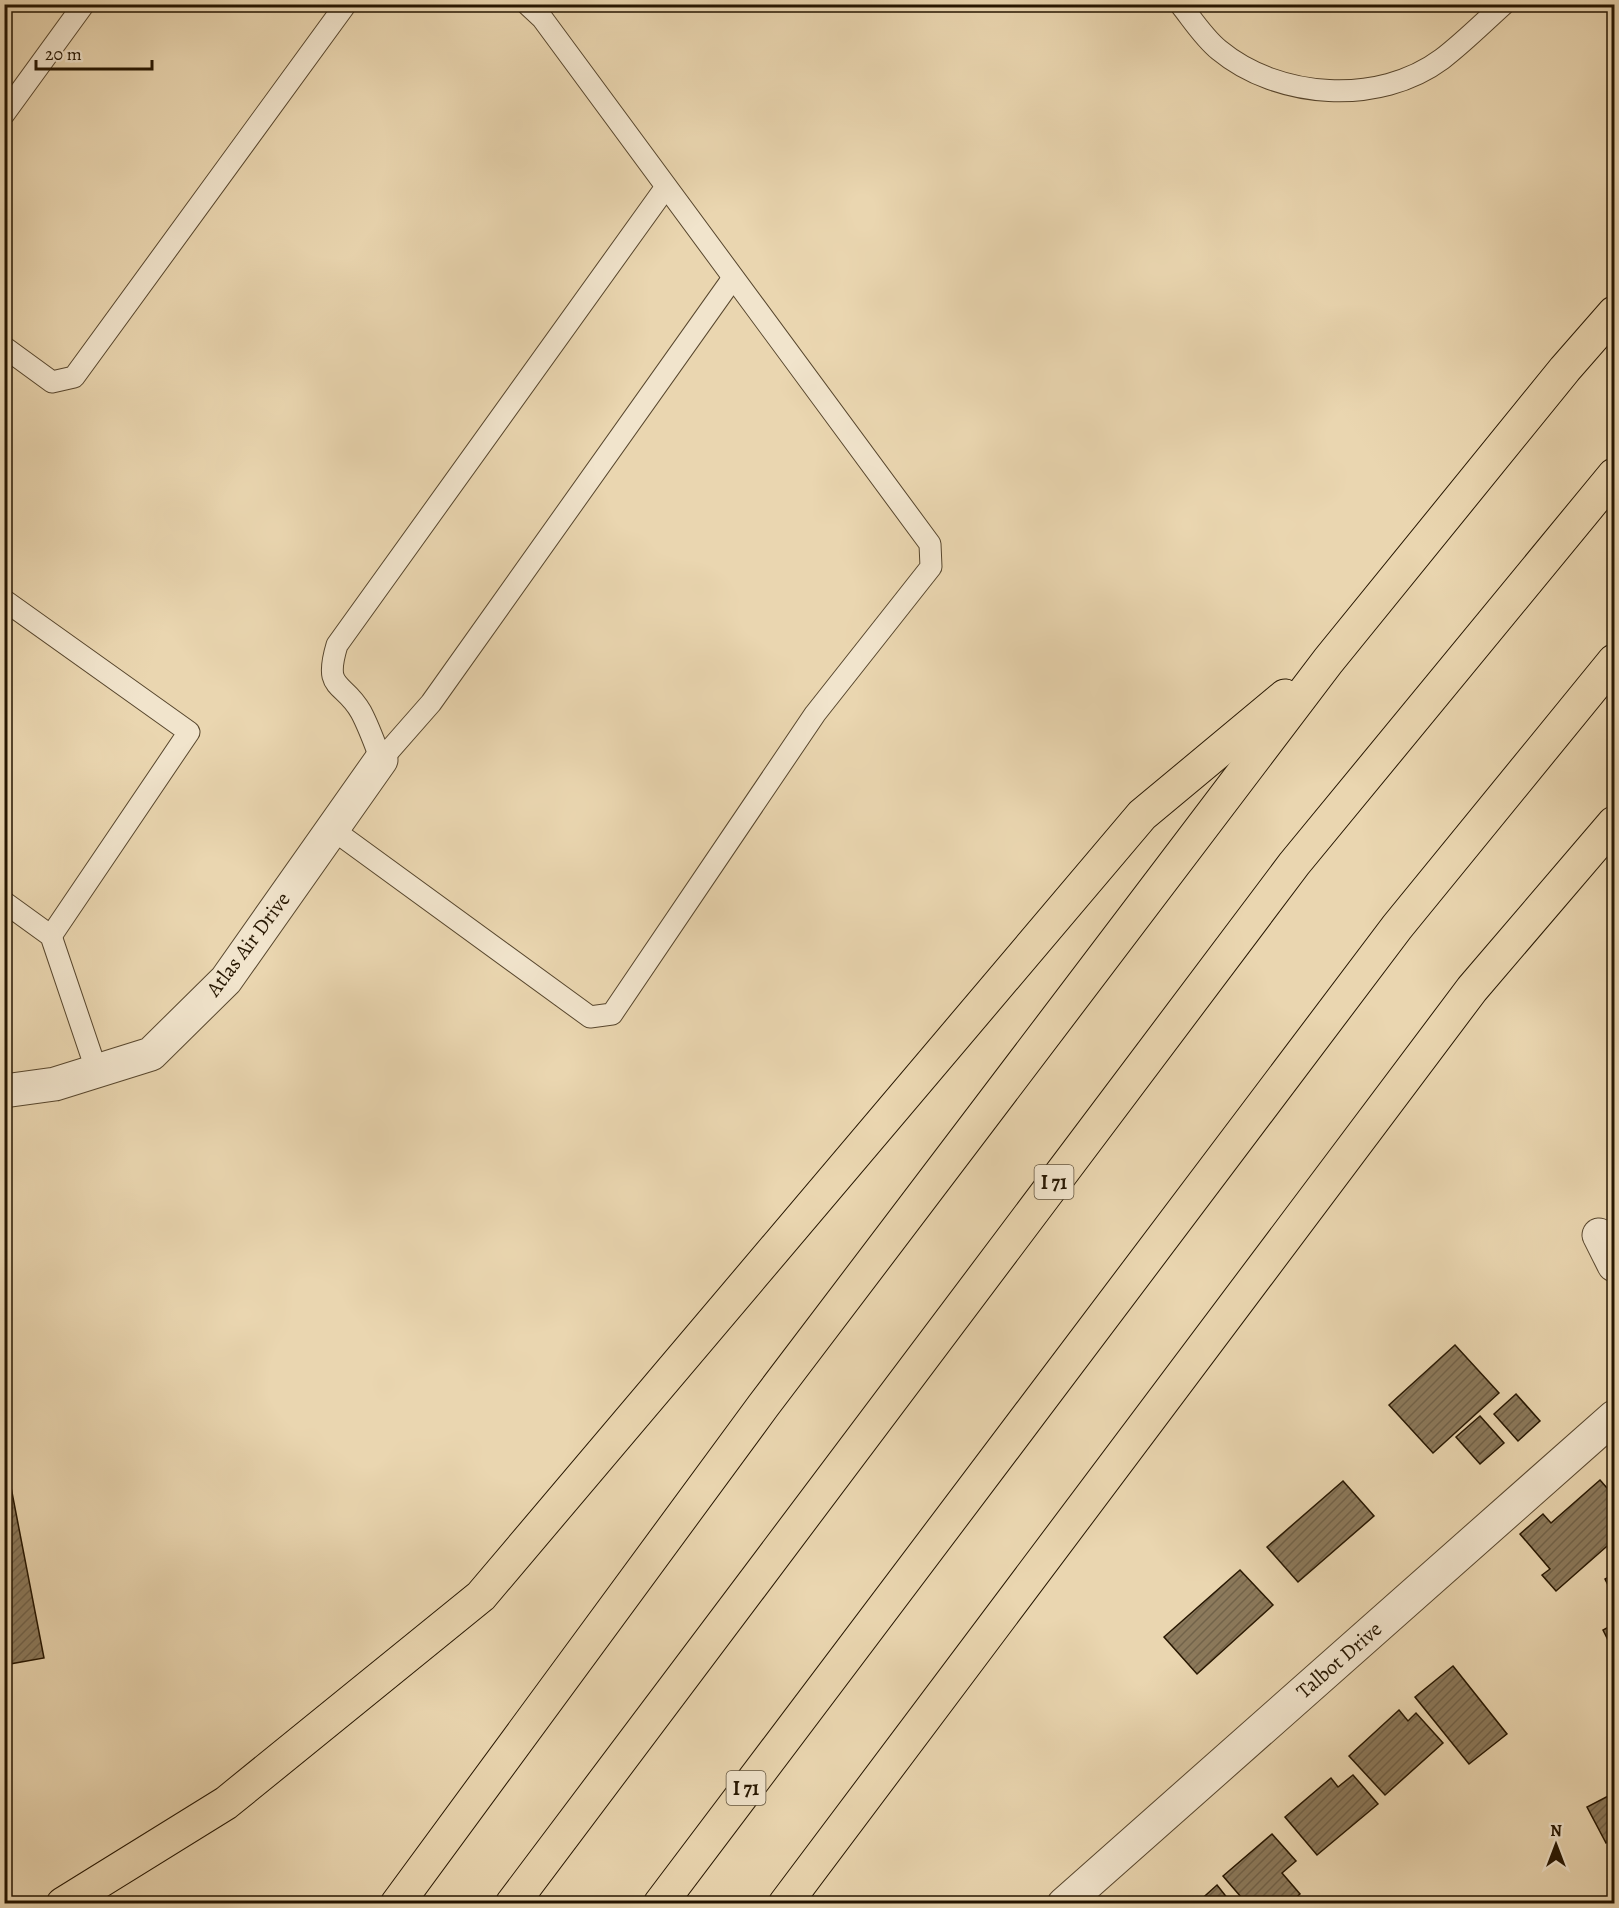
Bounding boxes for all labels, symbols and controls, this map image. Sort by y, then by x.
scale bar [36,33,152,71]
text: 20 m [45,42,82,66]
street label: Atlas Air Drive [199,886,296,1003]
road number: I 71 [1034,1165,1074,1199]
street label: Talbot Drive [1290,1615,1388,1705]
road number: I 71 [726,1771,766,1805]
north arrow [1526,1815,1586,1875]
text: N [1550,1820,1562,1842]

